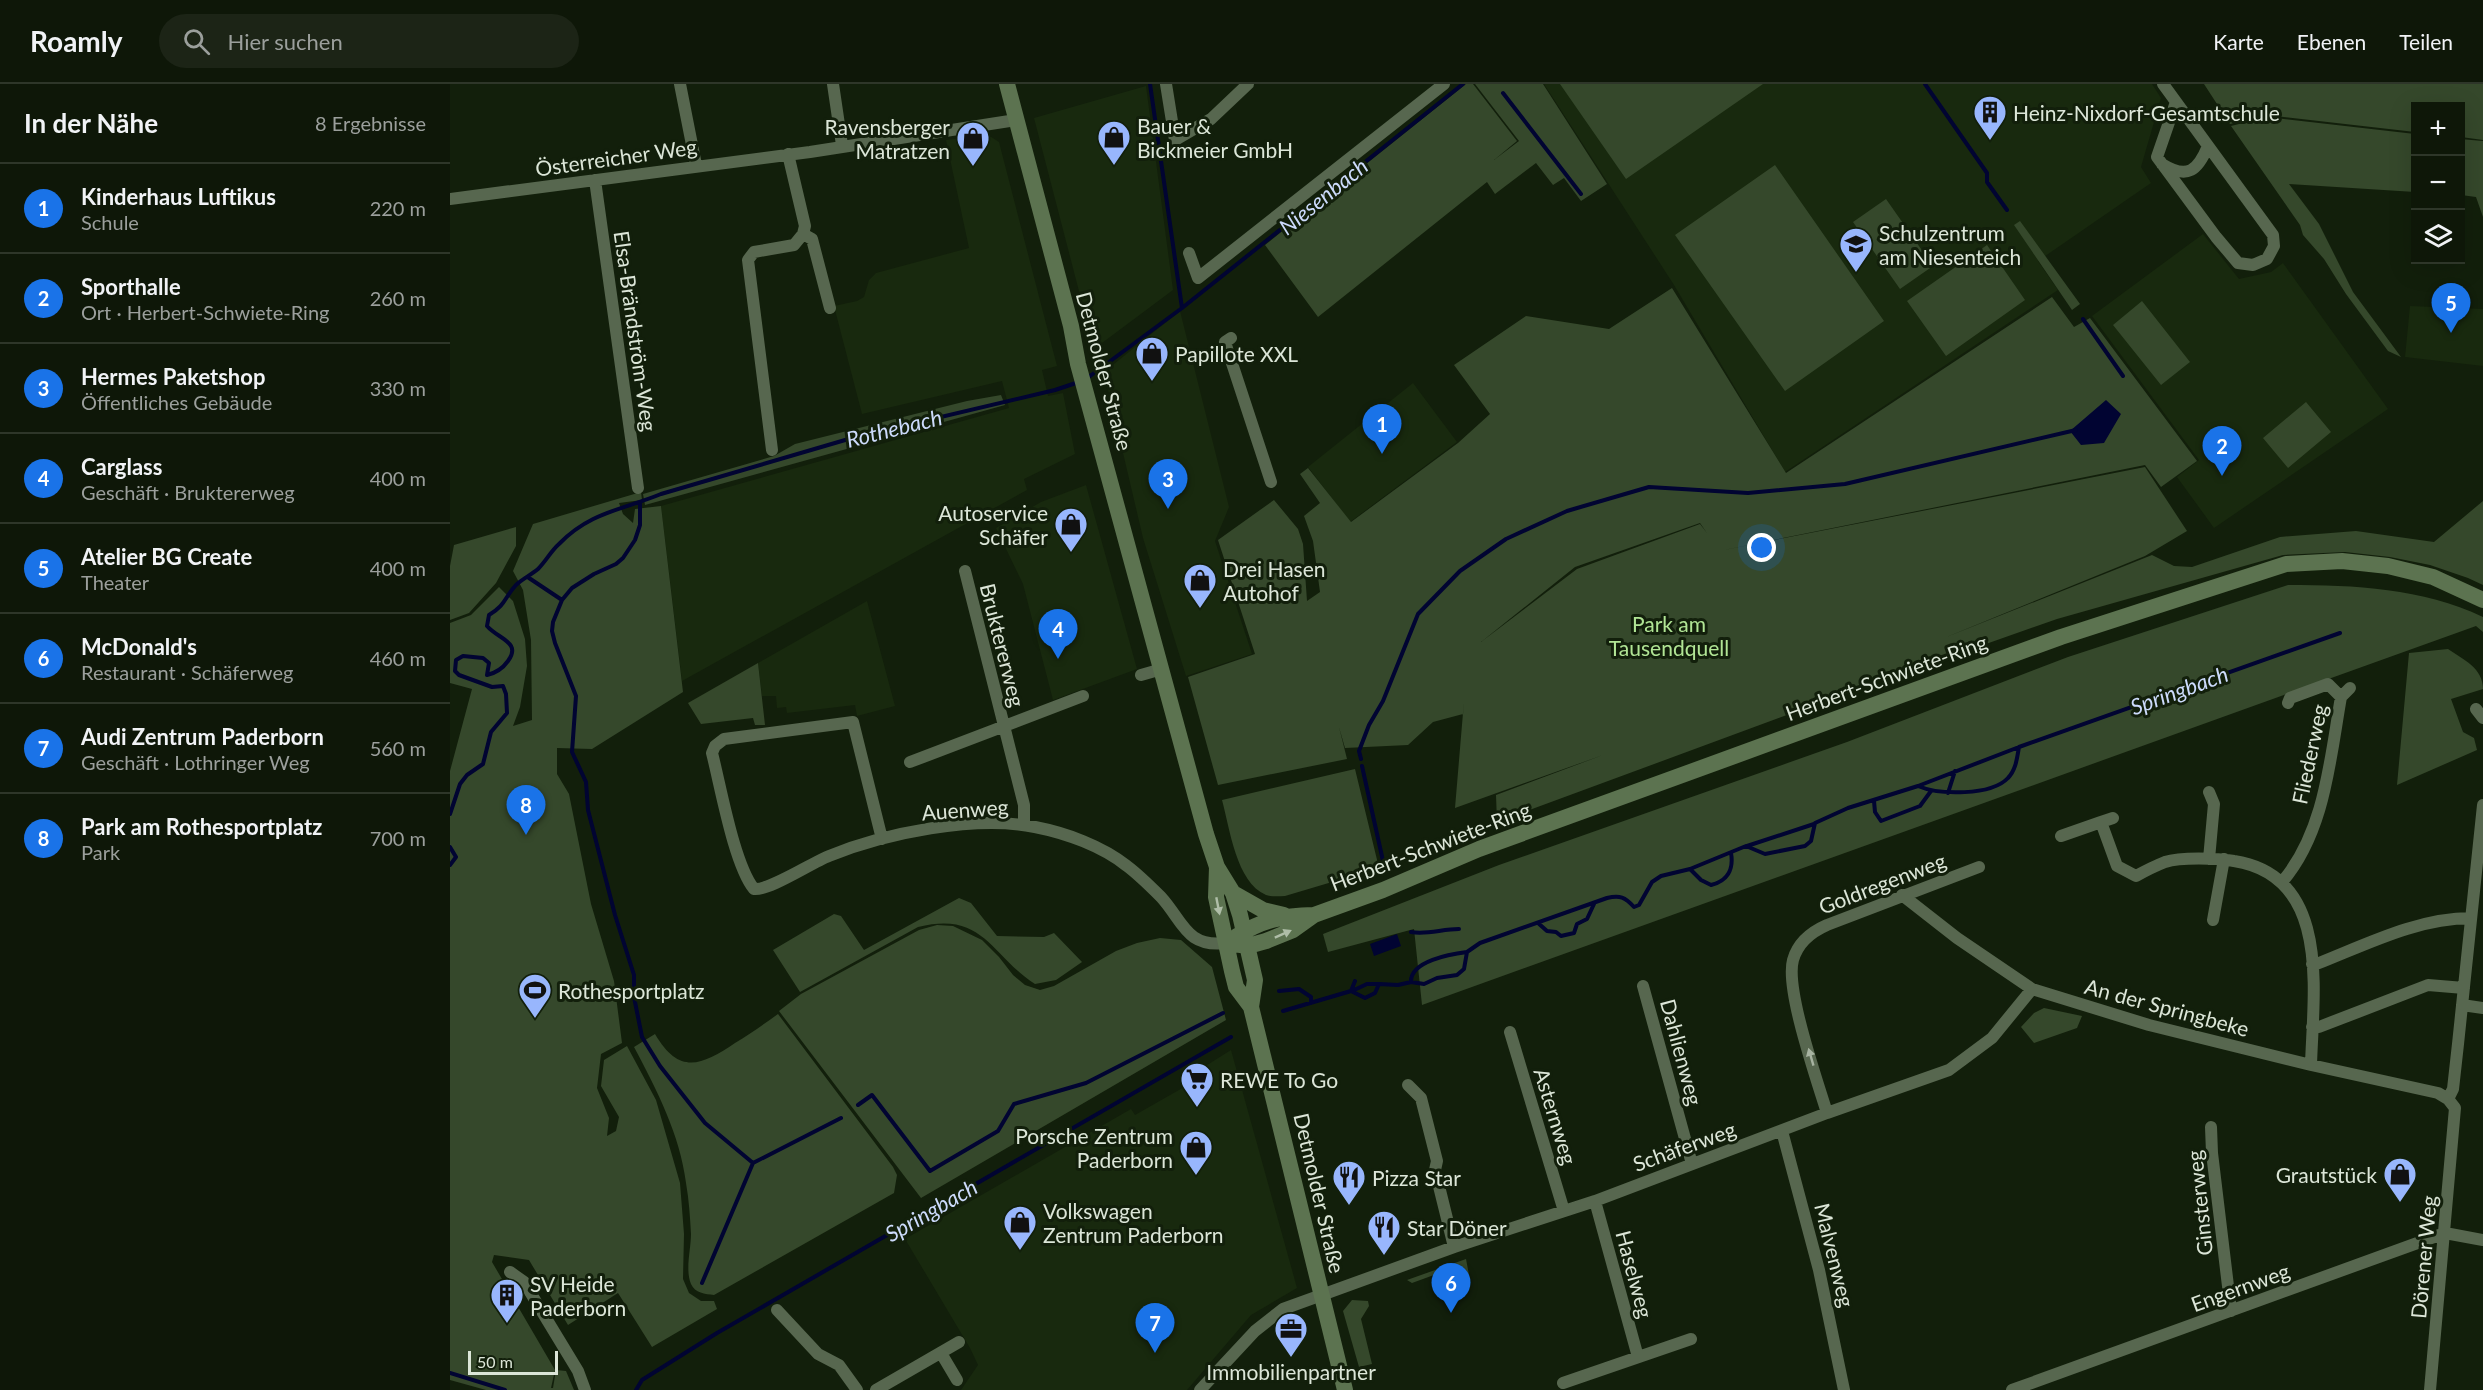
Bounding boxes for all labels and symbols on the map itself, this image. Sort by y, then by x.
building icon: Heinz-Nixdorf-Gesamtschule [1972,94,2008,141]
place label: Heinz-Nixdorf-Gesamtschule [2013,100,2280,125]
place label: Bauer & Bickmeier GmbH [1137,113,1293,162]
place label: Ravensberger Matratzen [825,114,950,163]
shop icon: Bauer & Bickmeier GmbH [1096,119,1132,166]
shop icon: Ravensberger Matratzen [955,120,991,167]
street label: Österreicher Weg [534,133,699,181]
water label: Niesenbach [1273,152,1373,240]
place label: Schulzentrum am Niesenteich [1879,220,2021,269]
school or university icon: Schulzentrum am Niesenteich [1838,226,1874,273]
street label: Elsa-Brändström-Weg [610,229,662,433]
pin: 5 [2432,284,2470,333]
street label: Detmolder Straße [1072,289,1138,453]
shop icon: Papillote XXL [1134,335,1170,382]
place label: Papillote XXL [1175,341,1298,366]
water label: Rothebach [843,403,945,453]
pin: 1 [1362,404,1402,454]
pin: 2 [2202,426,2242,476]
pin: 3 [1148,460,1188,509]
place label: Autoservice Schäfer [938,500,1048,549]
shop icon: Autoservice Schäfer [1053,506,1089,553]
your location [1747,533,1776,562]
place label: Drei Hasen Autohof [1223,556,1326,605]
shop icon: Drei Hasen Autohof [1182,562,1218,609]
street label: Bruktererweg [976,581,1030,709]
pin: 4 [1038,610,1078,659]
park label: Park am Tausendquell [1609,611,1729,660]
street label: Herbert-Schwiete-Ring [1782,629,1990,725]
water label: Springbach [2126,660,2232,720]
street label: Fliederweg [2286,702,2332,806]
pin: 8 [506,786,546,835]
street label: Auenweg [921,793,1009,824]
street label: Herbert-Schwiete-Ring [1326,796,1534,896]
street label: Goldregenweg [1815,847,1949,919]
one-way arrow [1214,896,1223,915]
one-way arrow [1274,929,1292,938]
sports icon: Rothesportplatz [517,972,553,1019]
street label: An der Springbeke [2082,973,2252,1041]
place label: Rothesportplatz [558,978,705,1003]
street label: Dahlienweg [1656,996,1708,1108]
one-way arrow [1806,1048,1815,1066]
supermarket icon: REWE To Go [1179,1061,1215,1108]
street label: Asternweg [1529,1065,1583,1167]
place label: REWE To Go [1220,1067,1338,1092]
street label: Detmolder Straße [1289,1111,1351,1275]
street label: Schäferweg [1629,1116,1739,1176]
place label: Porsche Zentrum Paderborn [1015,1123,1173,1172]
shop icon: Porsche Zentrum Paderborn [1178,1129,1214,1176]
street label: Ginsterweg [2181,1149,2217,1257]
shop icon: Grautstück [2382,1156,2418,1203]
restaurant icon: Pizza Star [1331,1159,1367,1206]
place label: Grautstück [2276,1162,2377,1187]
place label: Pizza Star [1372,1165,1461,1190]
water label: Springbach [880,1173,982,1247]
street label: Dörener Weg [2405,1194,2441,1320]
place label: Volkswagen Zentrum Paderborn [1043,1198,1224,1247]
street label: Malvenweg [1810,1200,1860,1310]
shop icon: Volkswagen Zentrum Paderborn [1002,1204,1038,1251]
restaurant icon: Star Döner [1366,1209,1402,1256]
place label: Star Döner [1407,1215,1507,1240]
street label: Haselweg [1611,1227,1659,1321]
street label: Engernweg [2187,1258,2293,1316]
pin: 6 [1432,1264,1470,1313]
place label: SV Heide Paderborn [530,1271,626,1320]
building icon: SV Heide Paderborn [489,1277,525,1324]
pin: 7 [1136,1304,1174,1353]
office icon: Immobilienpartner [1273,1311,1309,1358]
scale bar [468,1348,558,1376]
place label: Immobilienpartner [1206,1359,1376,1384]

